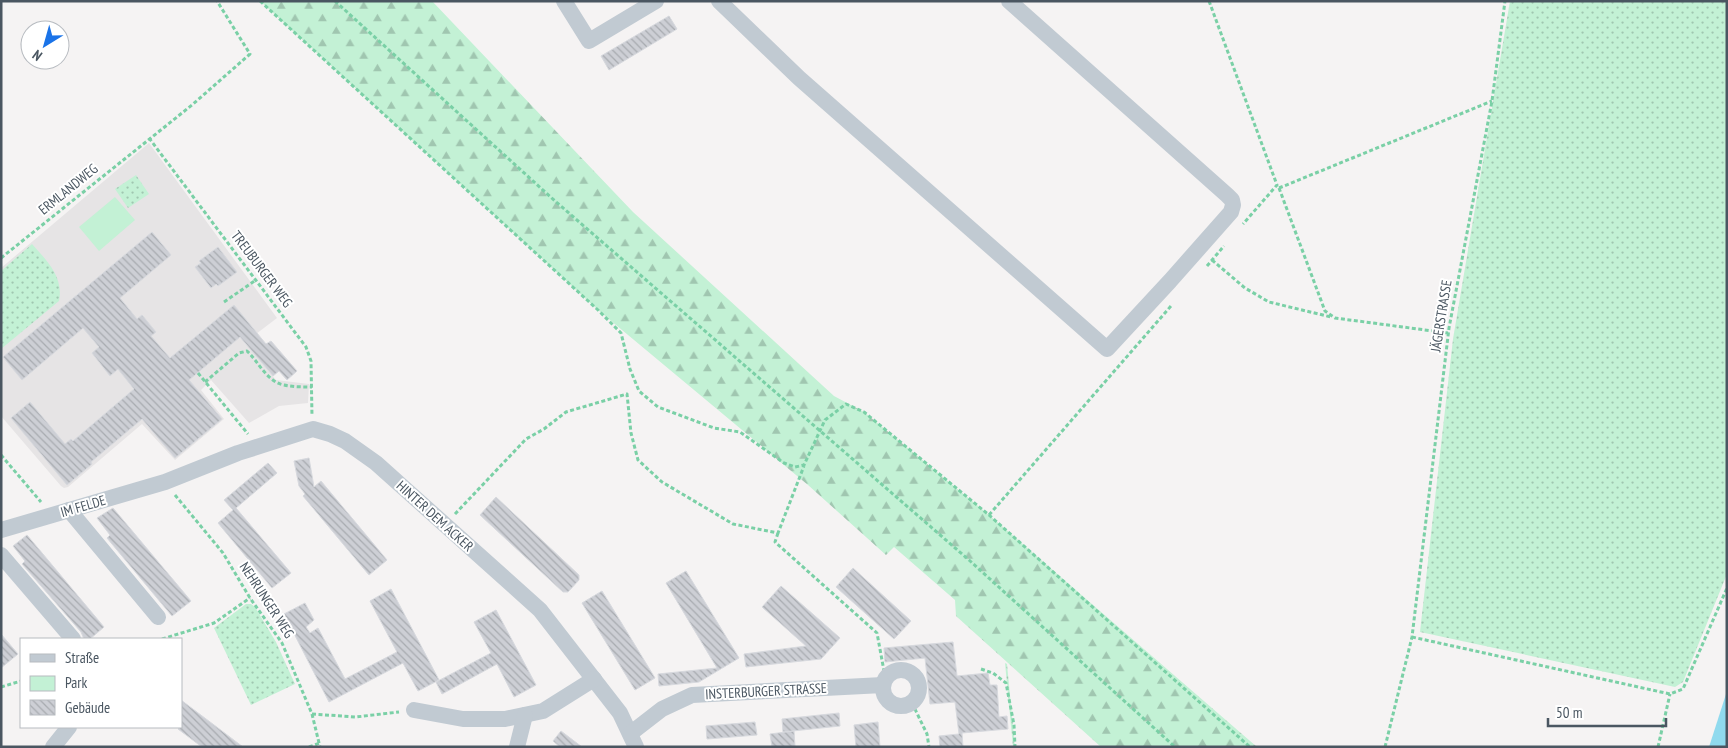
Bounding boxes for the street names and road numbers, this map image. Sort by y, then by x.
street label: ERMLANDWEG [35,160,101,218]
street label: TREUBURGER WEG [227,227,297,311]
street label: JÄGERSTRASSE [1426,279,1456,354]
street label: HINTER DEM ACKER [393,477,477,555]
street label: IM FELDE [58,491,108,521]
street label: NEHRUNGER WEG [236,559,298,642]
street label: INSTERBURGER STRASSE [705,679,827,703]

